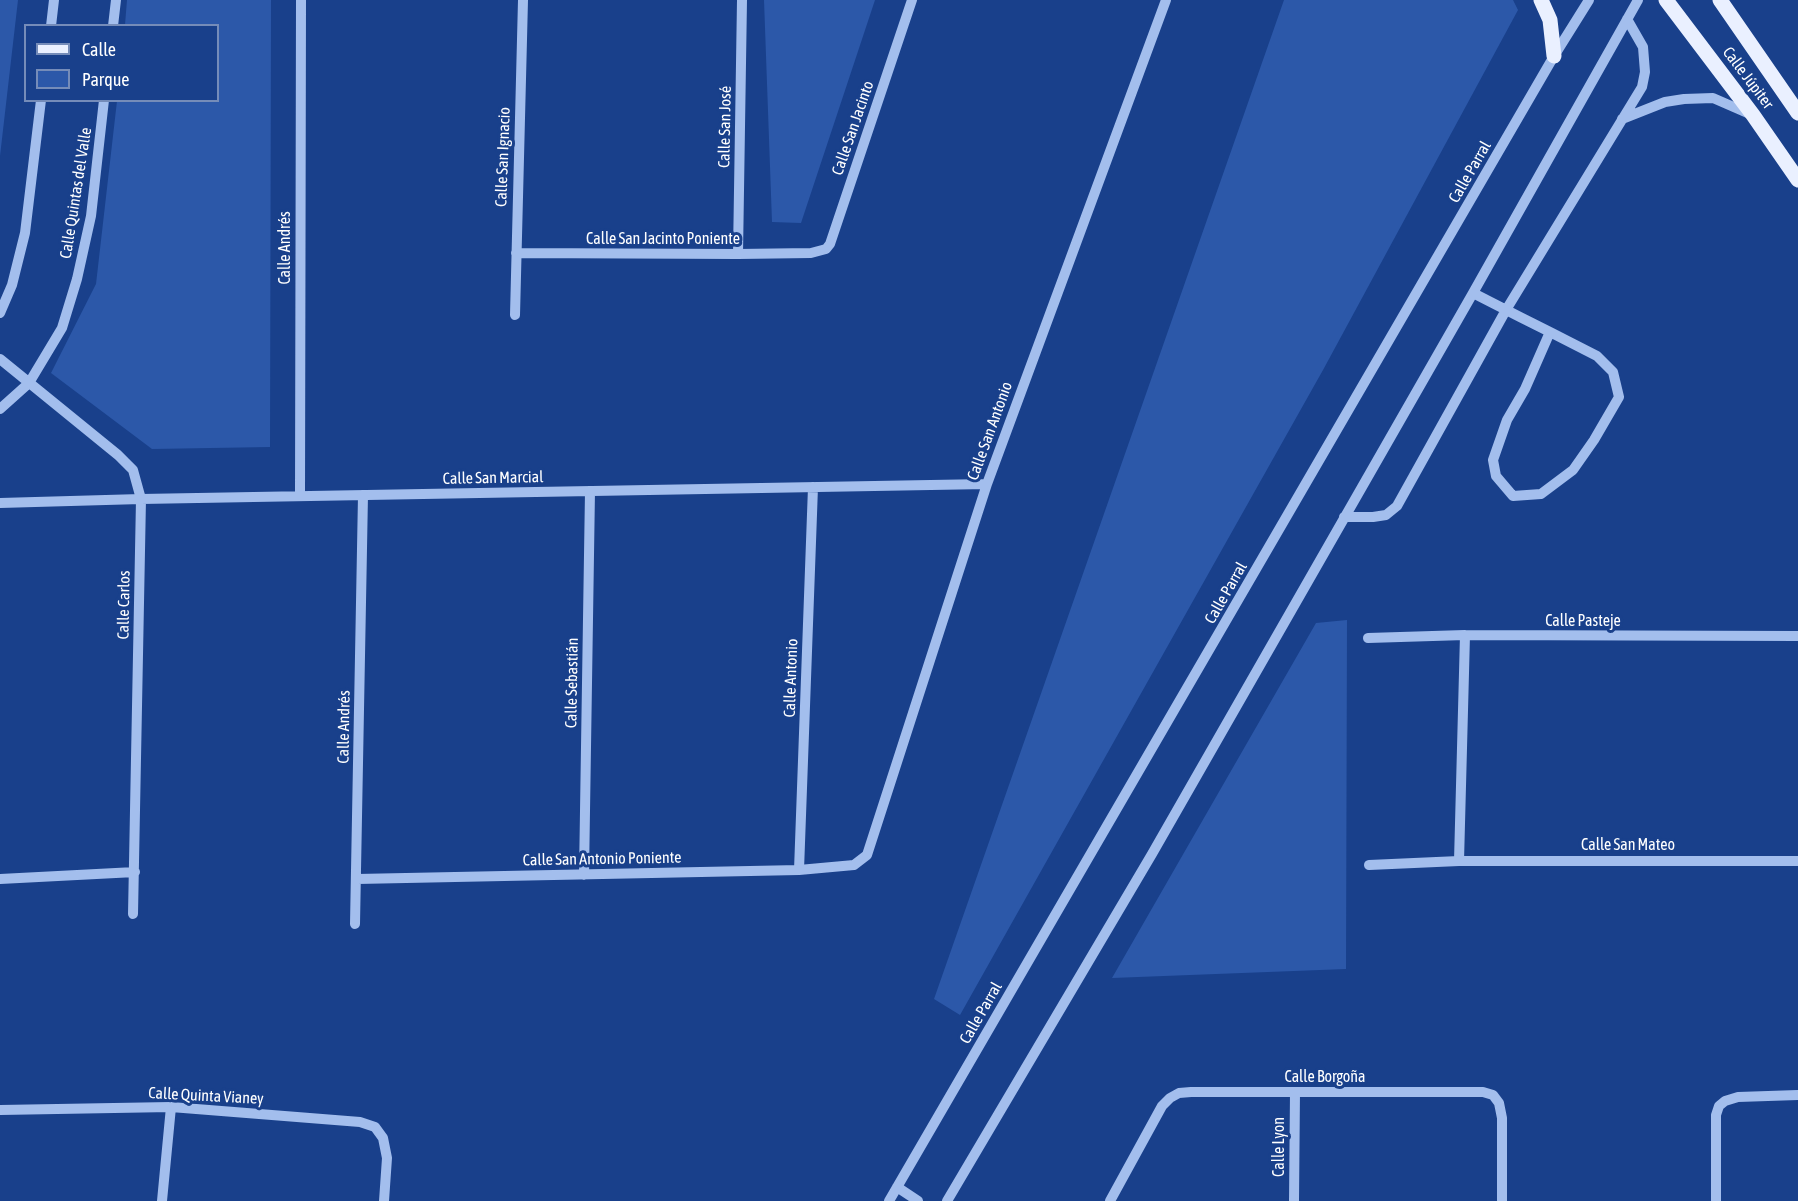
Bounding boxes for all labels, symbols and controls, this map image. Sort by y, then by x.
legend [24,24,219,102]
text: Calle [82,39,116,60]
street label: Calle Júpiter [1718,43,1778,113]
text: Parque [82,69,130,90]
street label: Calle San Jacinto [828,78,878,178]
street label: Calle San José [715,86,735,168]
street label: Calle San Ignacio [492,107,514,207]
street label: Calle Quintas del Valle [56,126,96,260]
street label: Calle Parral [1445,138,1495,206]
street label: Calle Andrés [275,211,295,285]
street label: Calle San Jacinto Poniente [586,229,740,249]
street label: Calle San Antonio [963,379,1017,483]
street label: Calle San Marcial [442,468,544,488]
street label: Calle Parral [1201,559,1251,627]
street label: Calle Carlos [114,570,134,640]
street label: Calle Pasteje [1545,611,1621,631]
street label: Calle Sebastián [562,638,582,728]
street label: Calle Antonio [780,638,802,718]
street label: Calle Andrés [334,690,354,764]
street label: Calle San Mateo [1581,835,1675,855]
street label: Calle San Antonio Poniente [523,848,681,870]
street label: Calle Parral [956,979,1006,1047]
street label: Calle Borgoña [1284,1067,1366,1087]
street label: Calle Quinta Vianey [148,1083,264,1109]
street label: Calle Lyon [1269,1117,1289,1177]

